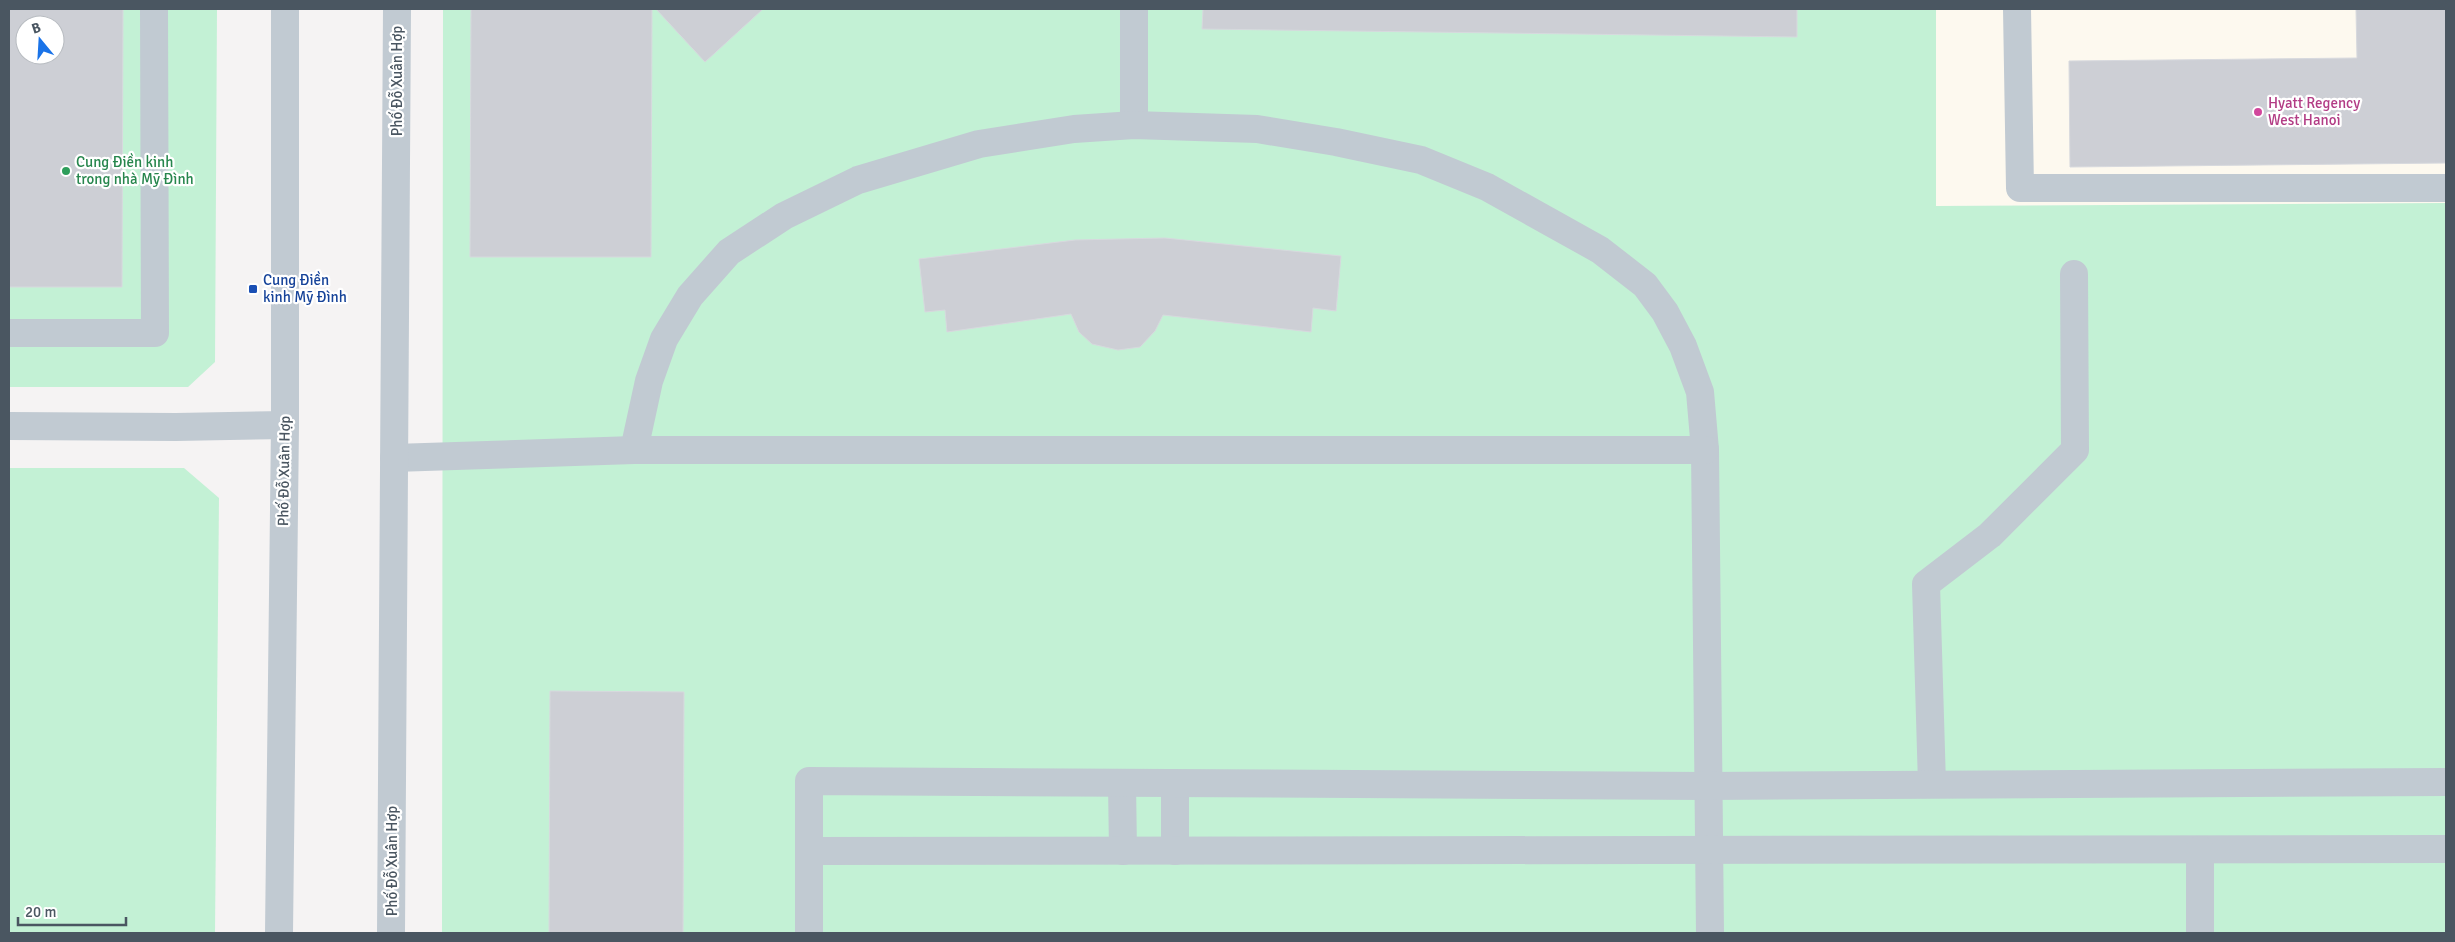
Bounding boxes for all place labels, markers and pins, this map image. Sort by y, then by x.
place label: Hyatt Regency West Hanoi [2268,94,2360,129]
marker: Hyatt Regency West Hanoi [2252,106,2264,118]
place label: Cung Điền kinh trong nhà Mỹ Đình [76,153,194,188]
marker: Cung Điền kinh trong nhà Mỹ Đình [60,165,72,177]
place label: Cung Điền kinh Mỹ Đình [263,271,347,306]
marker: Cung Điền kinh Mỹ Đình [247,283,259,295]

